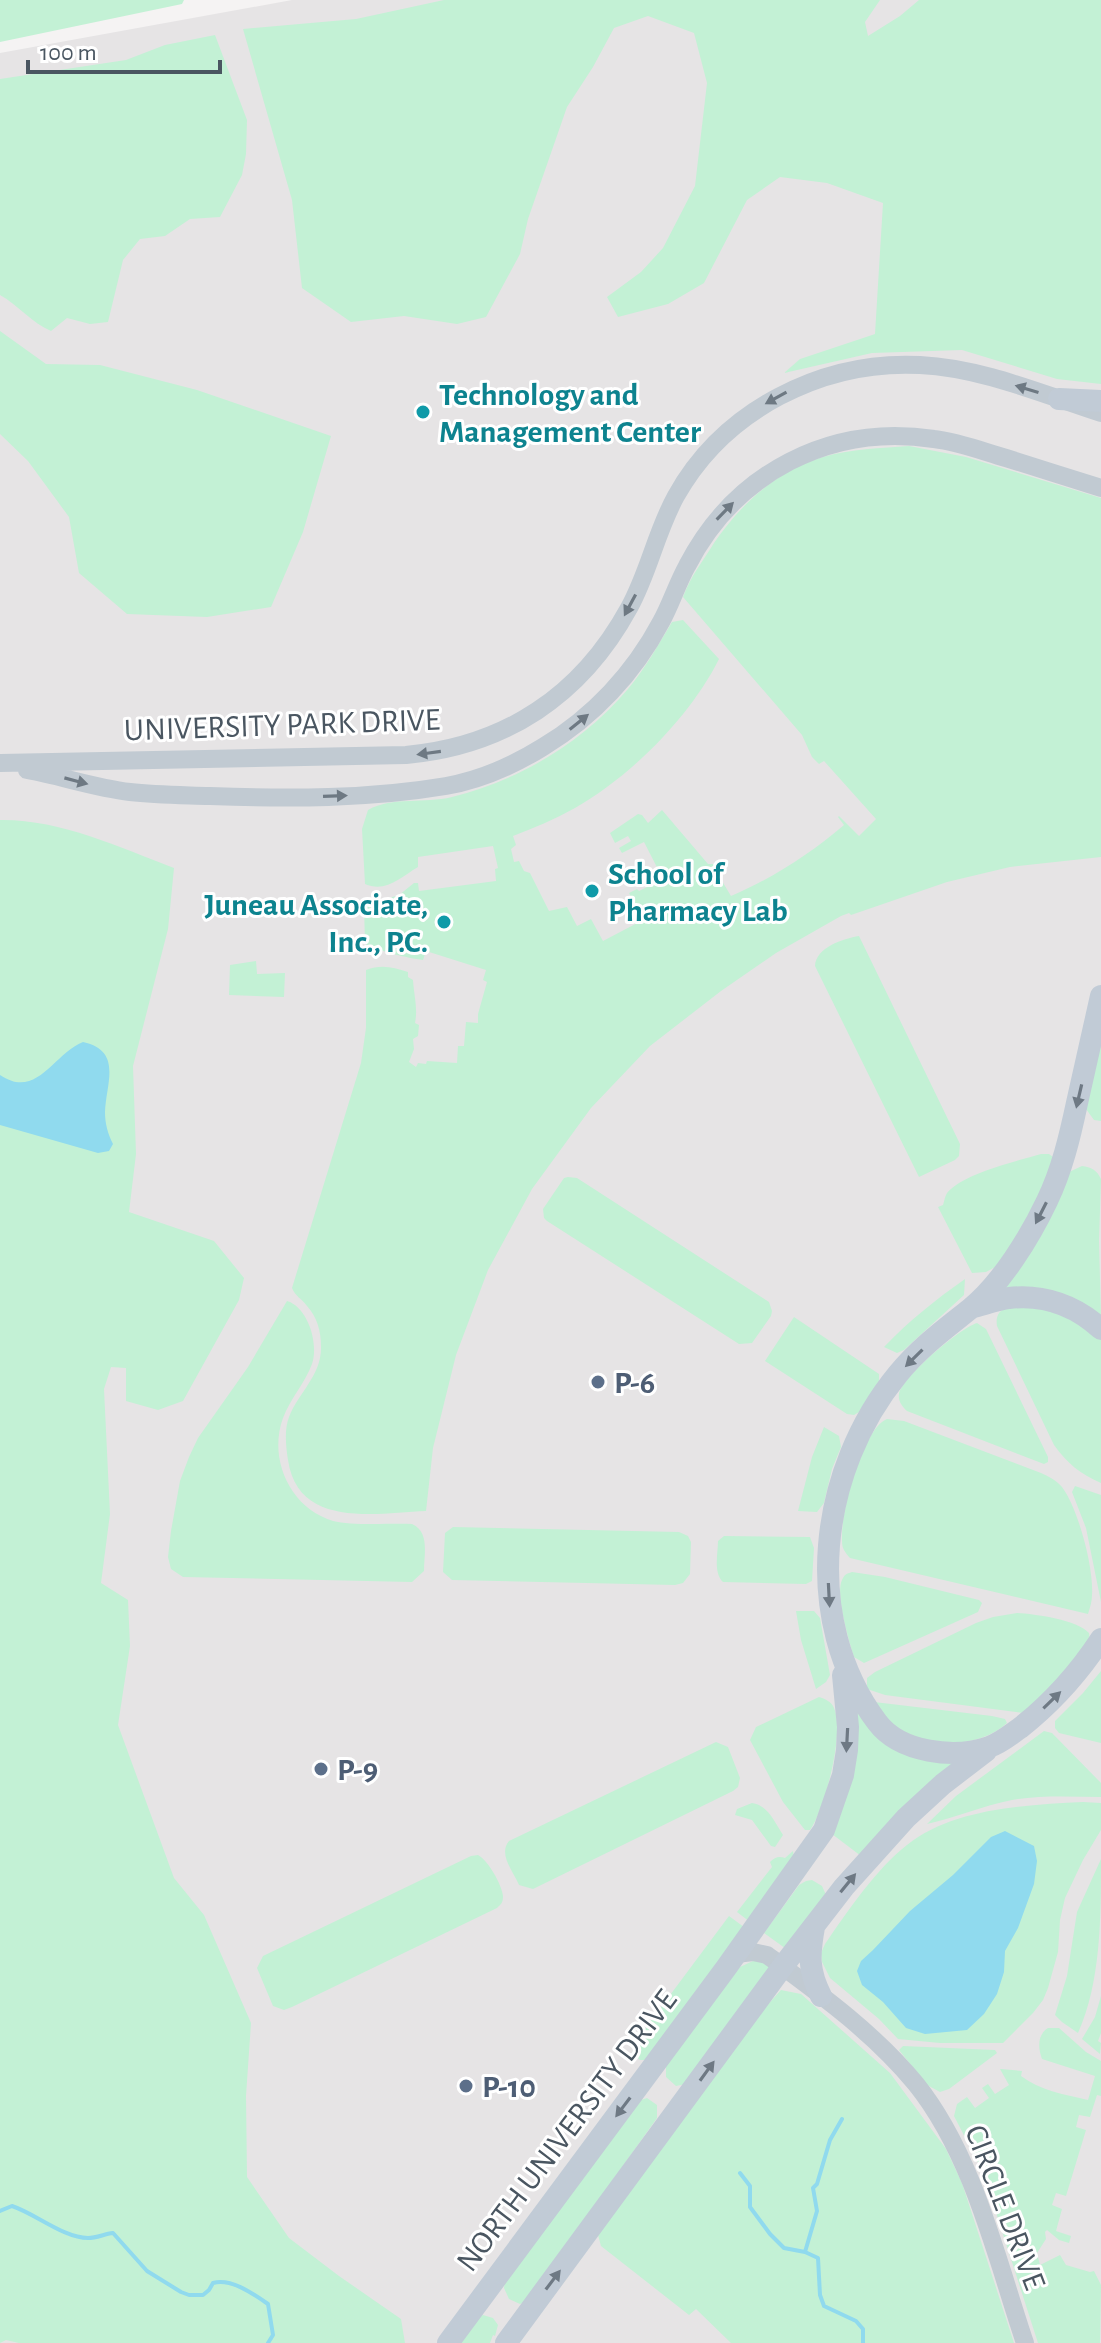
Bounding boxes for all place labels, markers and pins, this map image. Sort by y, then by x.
place label: Technology and Management Center [439,379,701,448]
marker: Technology and Management Center [414,403,432,421]
place label: School of Pharmacy Lab [608,858,788,927]
marker: School of Pharmacy Lab [583,882,601,900]
place label: Juneau Associate, Inc., P.C. [204,889,428,958]
marker: Juneau Associate, Inc., P.C. [435,913,453,931]
place label: P-6 [614,1367,655,1399]
marker: P-6 [589,1373,607,1391]
place label: P-9 [337,1754,378,1786]
marker: P-9 [312,1760,330,1778]
place label: P-10 [482,2071,536,2103]
marker: P-10 [457,2077,475,2095]

